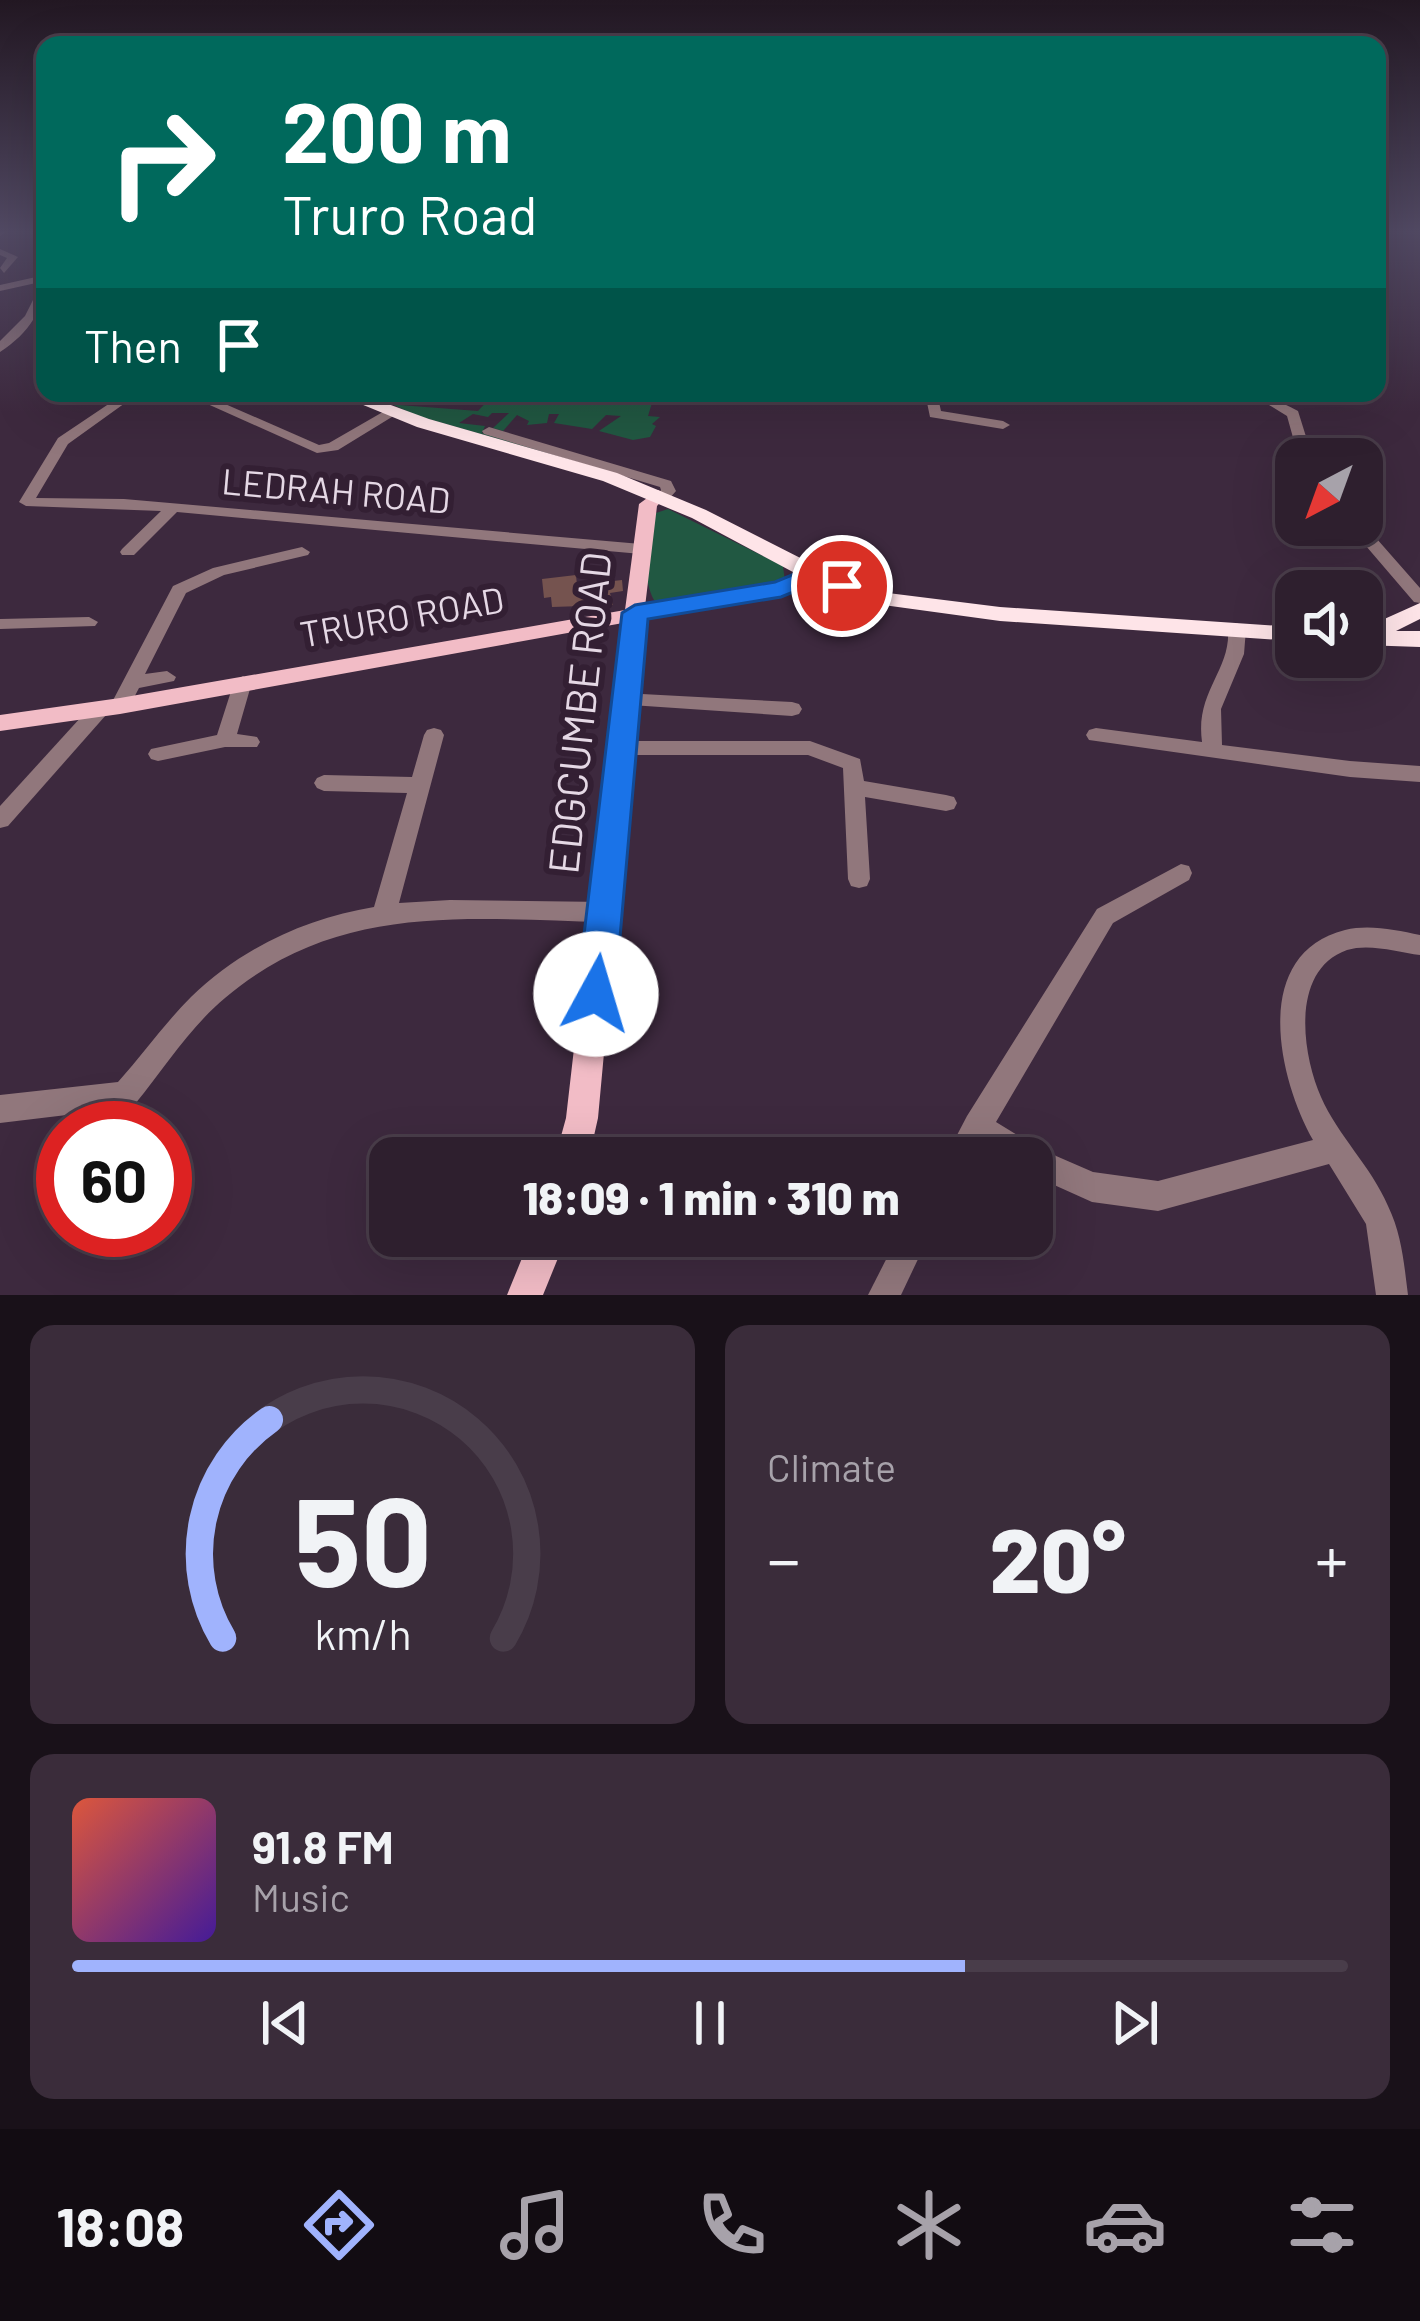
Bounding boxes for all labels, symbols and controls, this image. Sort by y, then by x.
text: 200 m [282,79,512,180]
icon: right [84,84,240,240]
text: Truro Road [282,181,537,246]
icon: arrive [206,312,272,378]
text: Then [84,318,182,372]
north arrow [1275,438,1383,546]
map controls [1275,438,1383,678]
street label: LEDRAH ROAD [220,458,452,521]
pin [791,535,893,637]
street label: EDGCUMBE ROAD [536,549,620,876]
icon: arrive [809,553,875,619]
button: sound [1275,570,1383,678]
street label: TRURO ROAD [297,576,507,655]
position arrow [533,931,659,1057]
speed limit sign: 60 [36,1101,192,1257]
text: 18:09 · 1 min · 310 m [522,1170,900,1224]
text: Climate [767,1443,896,1490]
text: 50 [293,1462,432,1612]
text: 20° [989,1503,1126,1611]
text: − [767,1518,800,1597]
text: + [1315,1518,1348,1597]
text: km/h [314,1606,411,1658]
text: 91.8 FM [252,1819,394,1873]
text: Music [252,1873,350,1920]
icon: previous [252,1990,318,2056]
icon: pause [677,1990,743,2056]
icon: next [1102,1990,1168,2056]
icon: directions [297,2183,381,2267]
icon: music [493,2183,577,2267]
icon: phone [690,2183,774,2267]
icon: climate [887,2183,971,2267]
icon: car [1083,2183,1167,2267]
icon: filters [1280,2183,1364,2267]
text: 18:08 [56,2193,184,2258]

